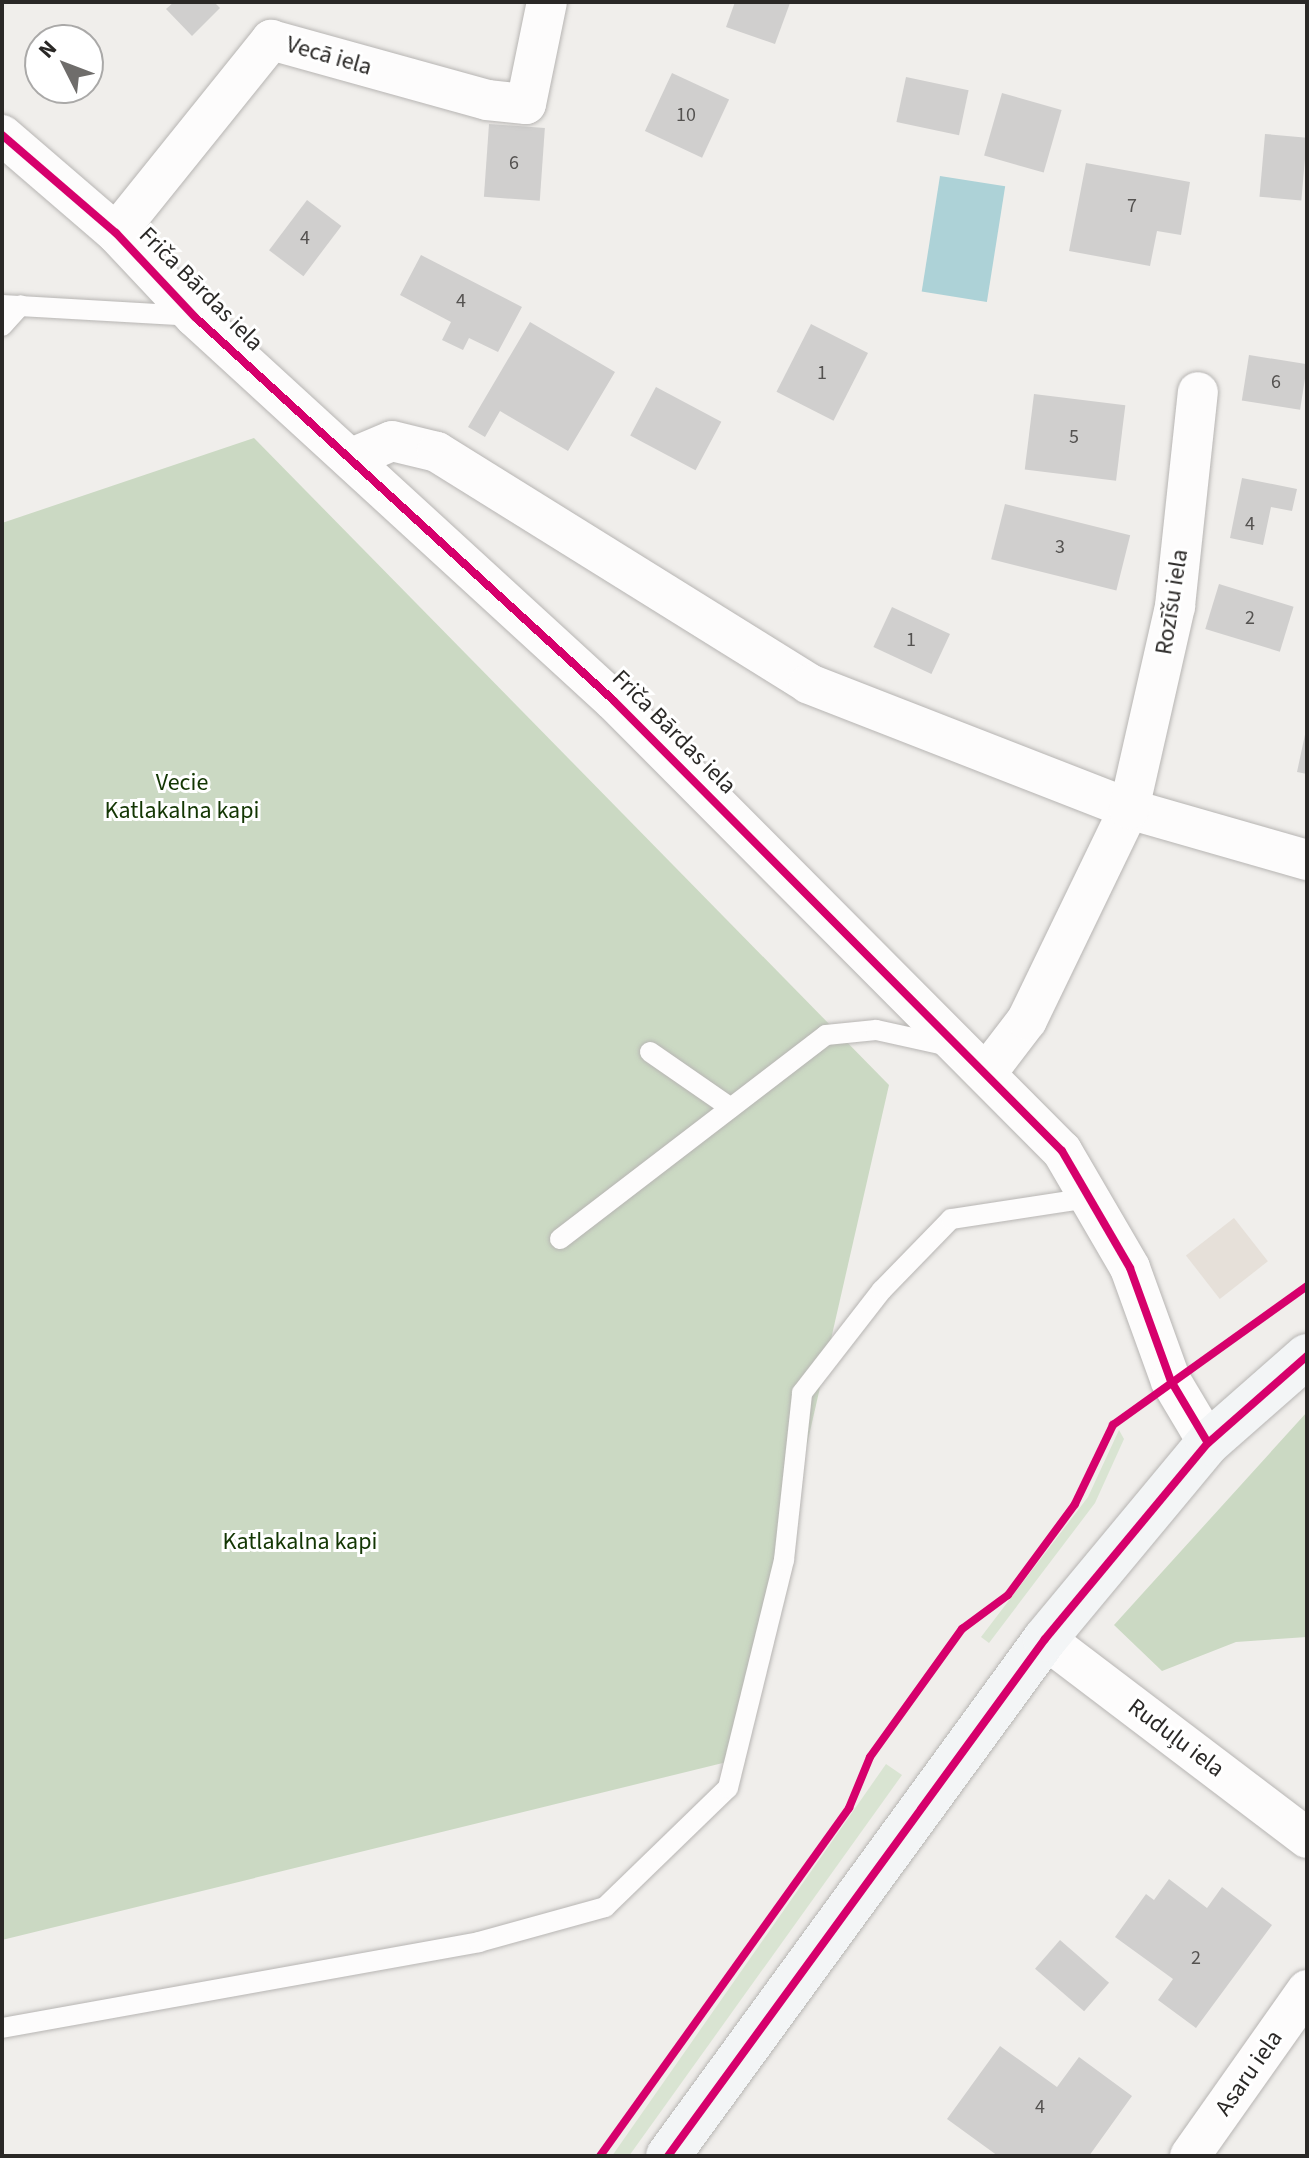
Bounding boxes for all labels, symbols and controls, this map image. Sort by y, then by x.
north arrow [24,24,104,104]
street label: Vecā iela [283,30,375,82]
text: N [31,33,64,65]
house number: 10 [676,103,696,127]
house number: 6 [509,151,519,175]
house number: 7 [1127,194,1137,218]
street label: Friča Bārdas iela [133,221,269,357]
house number: 4 [300,226,310,250]
house number: 4 [456,289,466,313]
house number: 1 [817,361,827,385]
house number: 6 [1271,370,1281,394]
house number: 5 [1069,425,1079,449]
house number: 4 [1245,512,1255,536]
house number: 3 [1055,535,1065,559]
street label: Rozīšu iela [1149,547,1195,657]
house number: 2 [1245,606,1255,630]
house number: 1 [906,628,916,652]
street label: Friča Bārdas iela [606,664,742,800]
park label: Vecie Katlakalna kapi [105,769,259,825]
park label: Katlakalna kapi [223,1528,377,1556]
street label: Ruduļu iela [1122,1692,1230,1784]
house number: 2 [1191,1946,1201,1970]
street label: Asaru iela [1209,2025,1289,2121]
house number: 4 [1035,2095,1045,2119]

